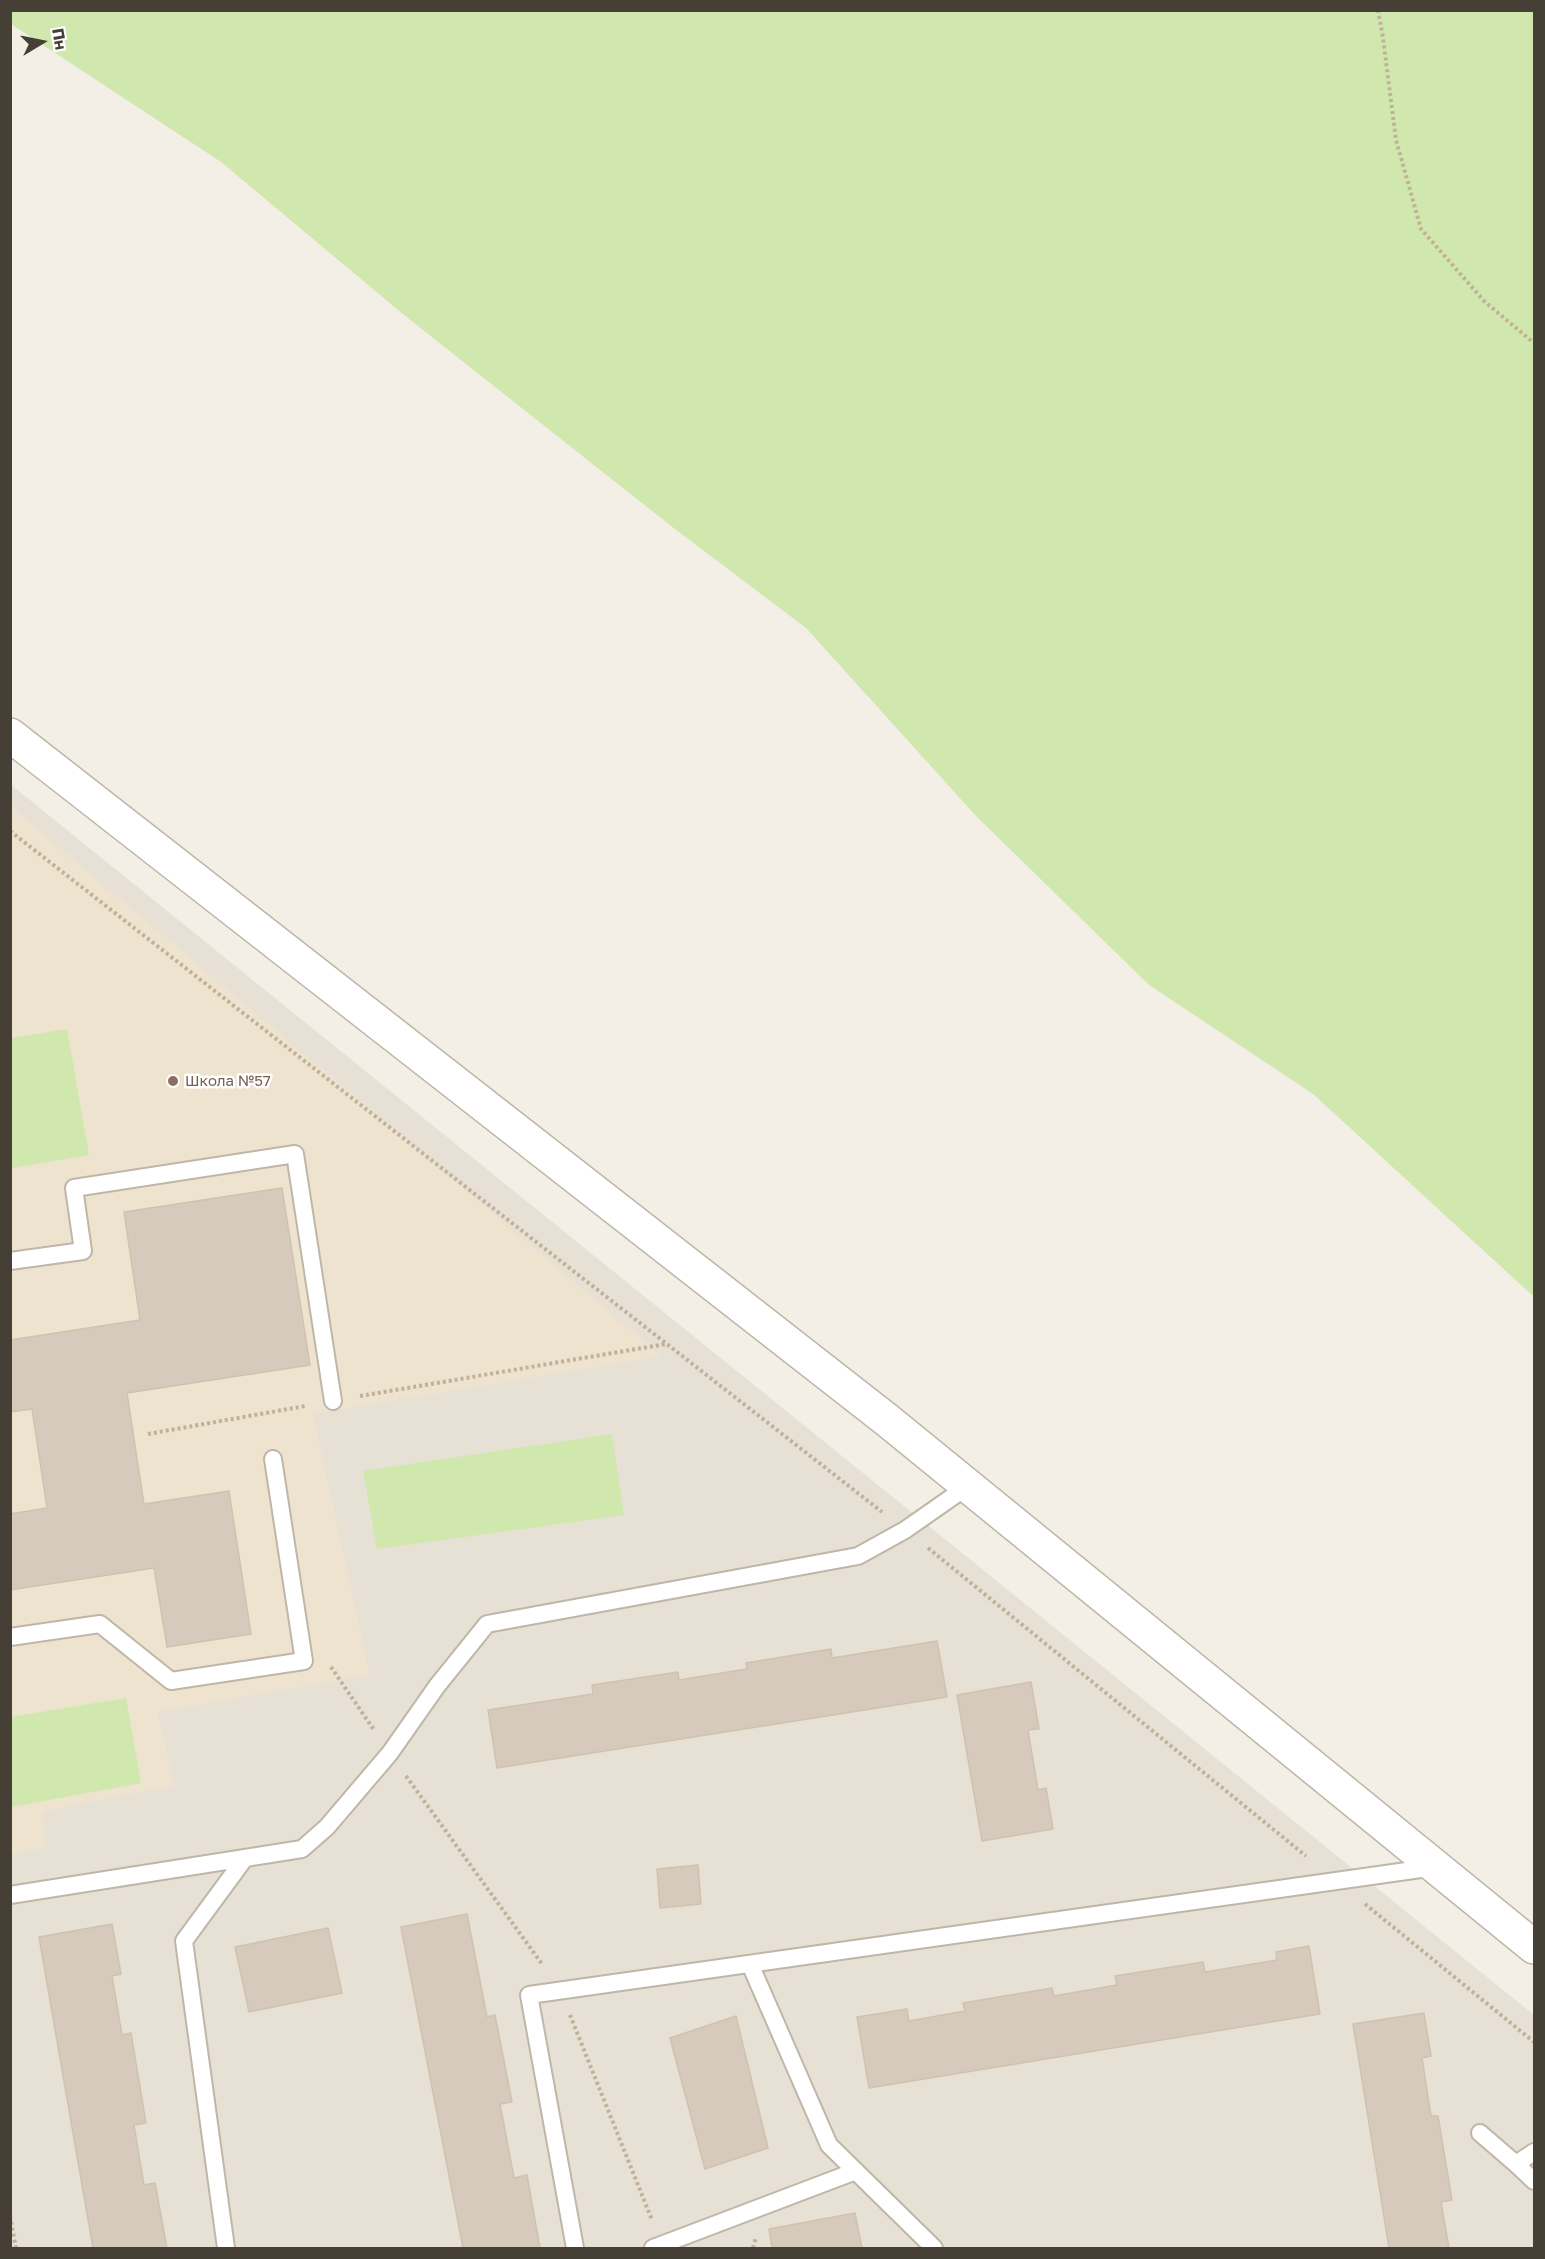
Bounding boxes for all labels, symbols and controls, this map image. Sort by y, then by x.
north arrow [12,12,72,72]
text: Пн [48,26,71,51]
place label: Школа №57 [185,1072,271,1090]
marker: Школа №57 [166,1074,180,1088]

